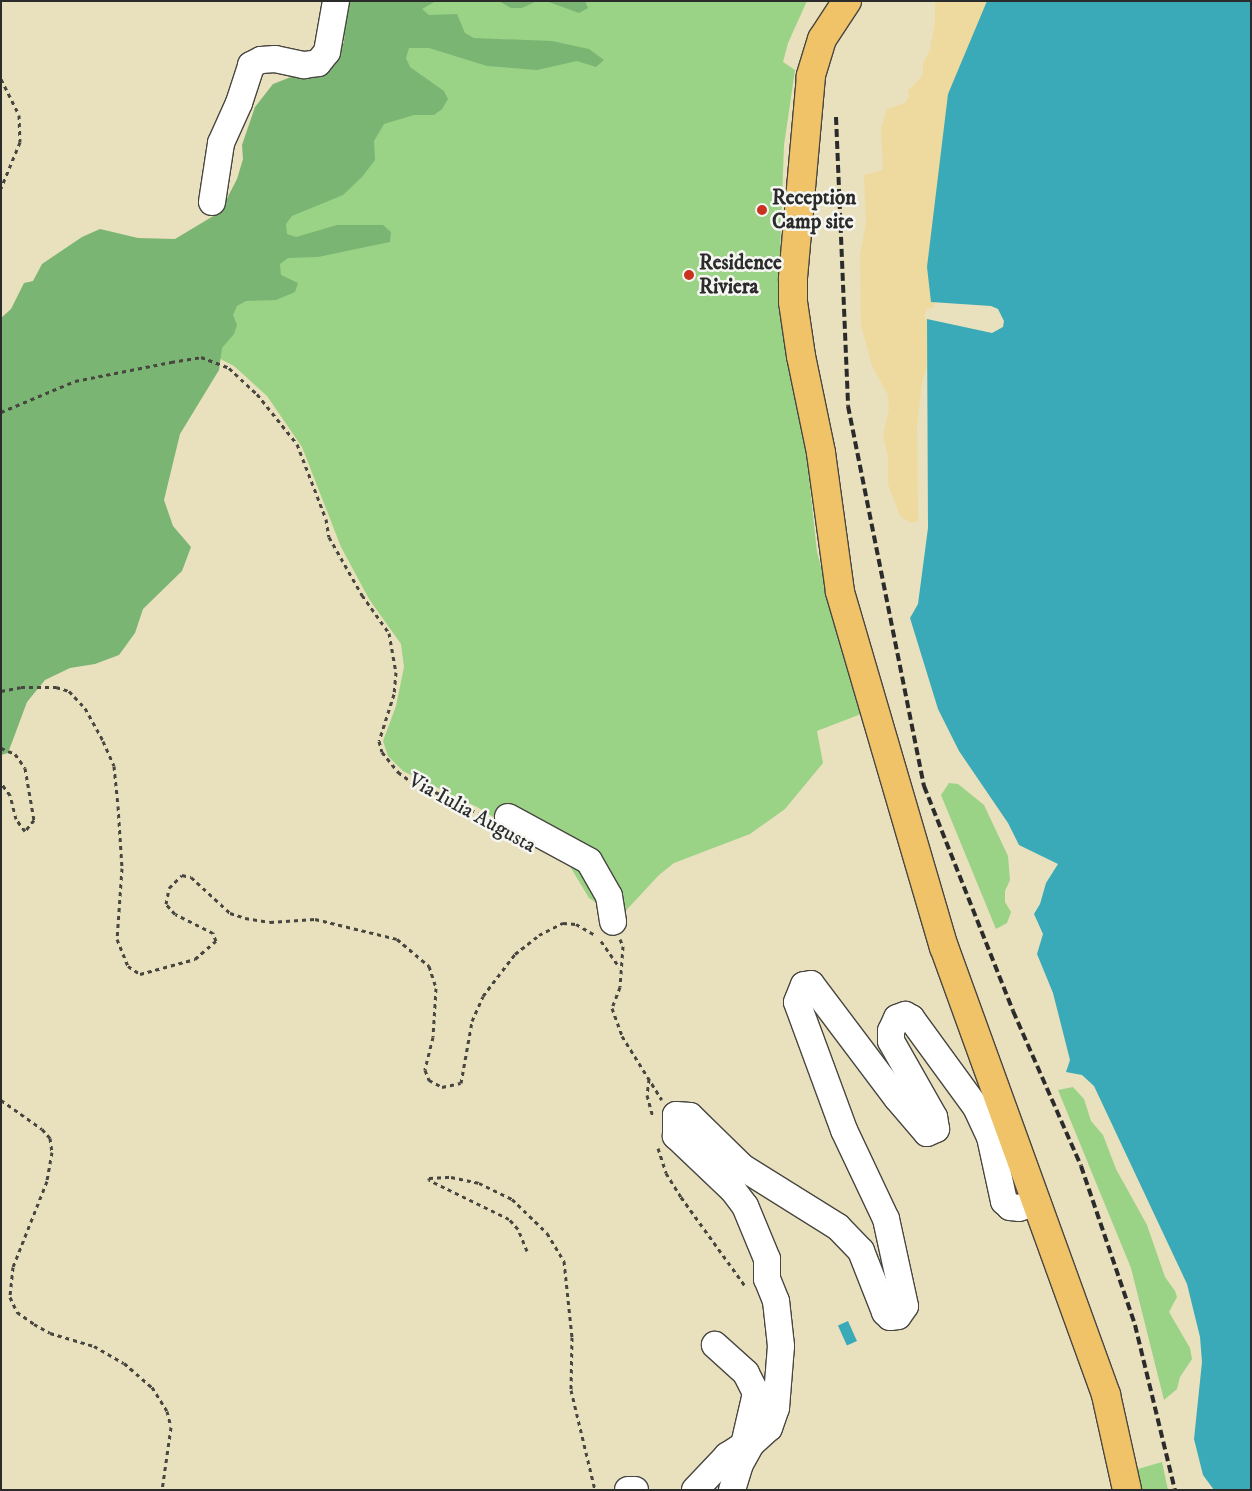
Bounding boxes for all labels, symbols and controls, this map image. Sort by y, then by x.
place label: Reception Camp site [772,185,856,235]
marker: Reception Camp site [756,204,768,216]
place label: Residence Riviera [699,250,782,300]
marker: Residence Riviera [683,269,695,281]
street label: Via Iulia Augusta [404,768,540,858]

